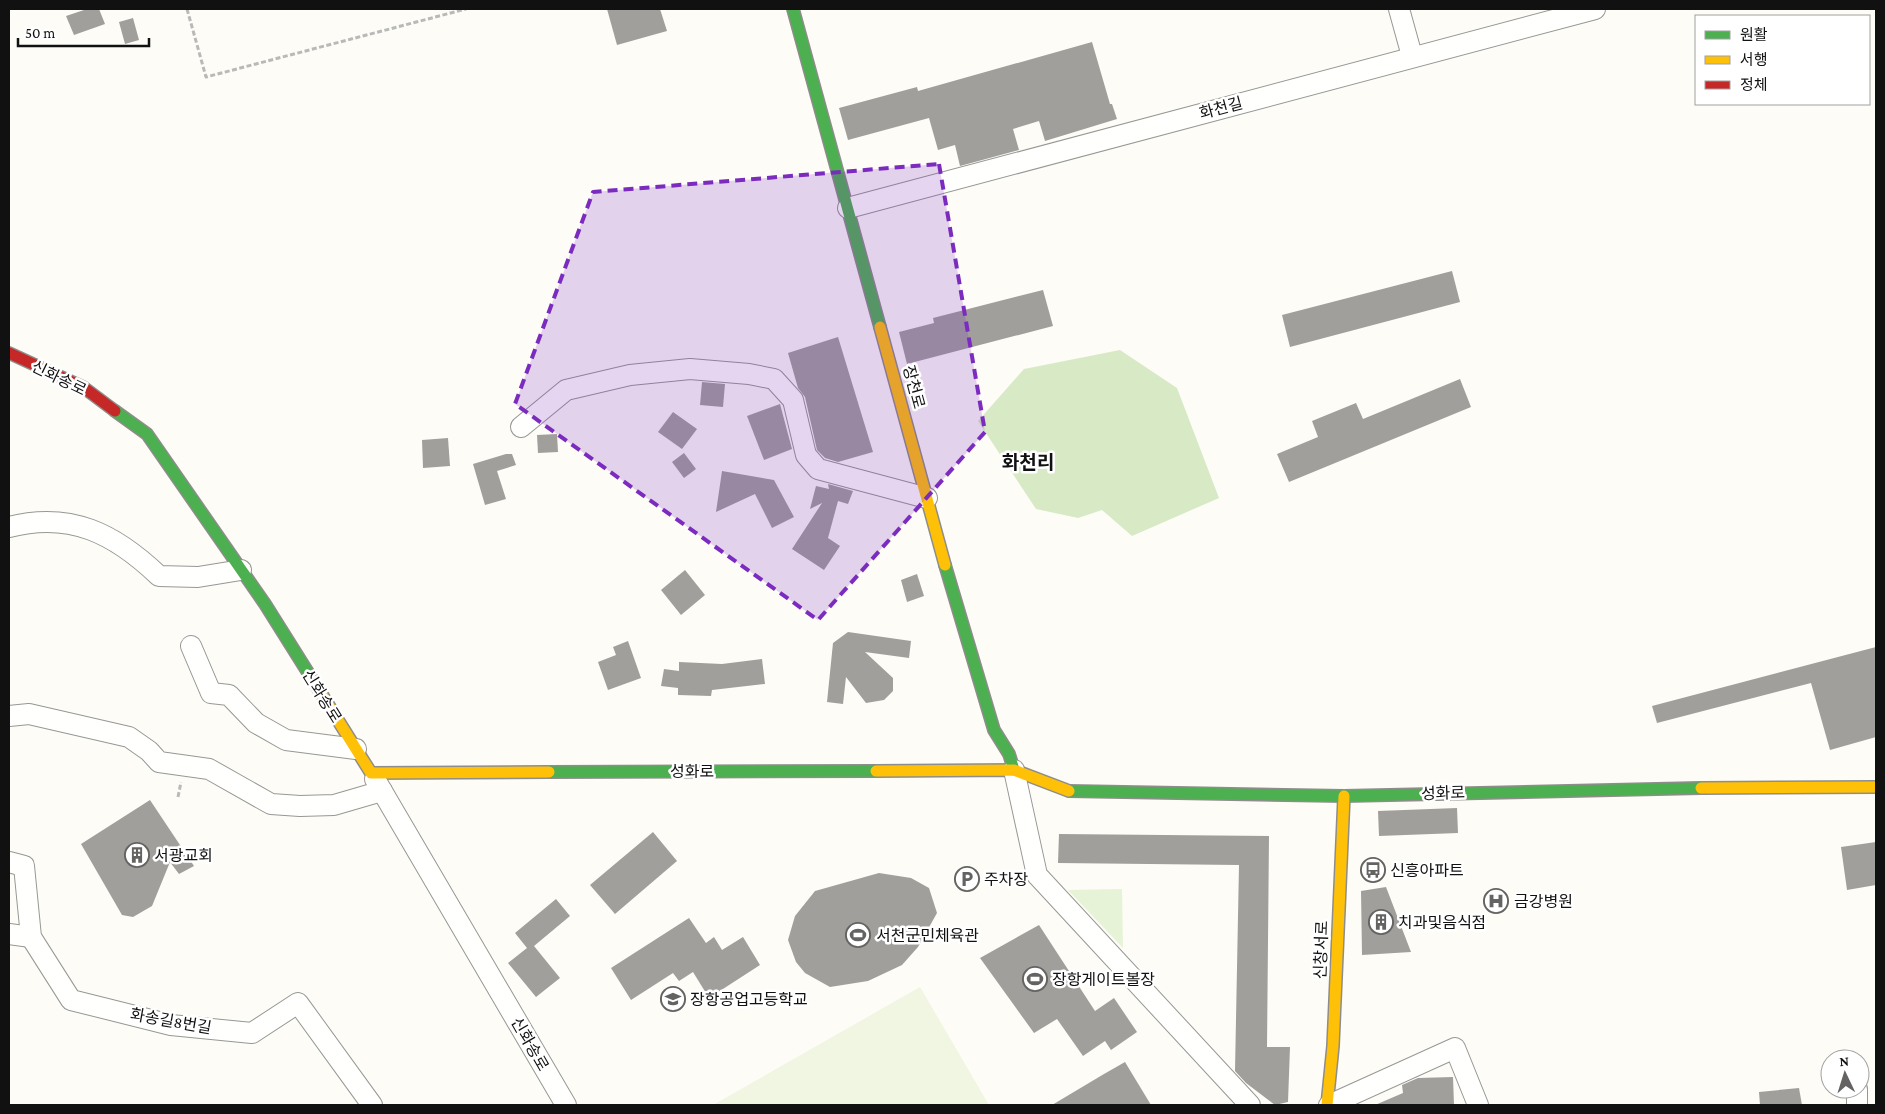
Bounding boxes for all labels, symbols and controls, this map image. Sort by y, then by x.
scale bar [18,15,149,47]
legend [1695,15,1870,105]
text: 50 m [25,25,55,41]
text: 원활 [1740,27,1768,43]
text: 서행 [1740,52,1768,68]
text: 정체 [1740,77,1768,93]
street label: 화천길 [1197,94,1245,122]
street label: 신화송로 [29,357,89,399]
street label: 장천로 [900,363,928,411]
district label: 화천리 [1002,452,1054,473]
street label: 신화송로 [299,667,345,726]
street label: 성화로 [670,763,714,780]
street label: 성화로 [1421,784,1466,802]
building icon: 서광교회 [124,842,150,868]
place label: 서광교회 [154,847,213,864]
bus stop icon: 신흥아파트 [1360,857,1386,883]
place label: 신흥아파트 [1390,862,1464,879]
parking icon: 주차장 [954,866,980,892]
place label: 주차장 [984,871,1028,888]
hospital icon: 금강병원 [1483,888,1509,914]
place label: 금강병원 [1514,893,1573,910]
building icon: 치과및음식점 [1368,909,1394,935]
place label: 치과및음식점 [1398,914,1486,931]
street label: 신창서로 [1311,920,1331,980]
sports icon: 서천군민체육관 [845,922,871,948]
place label: 서천군민체육관 [876,927,979,944]
sports icon: 장항게이트볼장 [1022,966,1048,992]
place label: 장항게이트볼장 [1052,971,1155,988]
school or university icon: 장항공업고등학교 [660,986,686,1012]
place label: 장항공업고등학교 [690,991,808,1008]
street label: 화송길8번길 [129,1005,213,1037]
street label: 신화송로 [508,1014,552,1074]
north arrow [1820,1049,1870,1099]
text: N [1839,1053,1850,1069]

